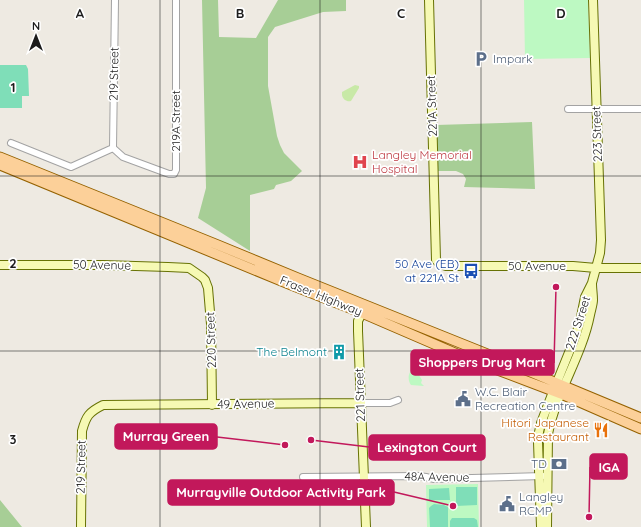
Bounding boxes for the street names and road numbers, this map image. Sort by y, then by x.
street label: 219 Street [106,47,121,101]
street label: 221A Street [423,75,440,137]
street label: 219A Street [168,90,183,152]
street label: 223 Street [588,106,605,162]
street label: 50 Avenue [73,256,131,273]
street label: 50 Avenue [508,258,566,273]
street label: Fraser Highway [278,272,365,319]
street label: 222 Street [562,294,593,352]
street label: 220 Street [202,312,219,369]
street label: 221 Street [351,368,368,422]
street label: 49 Avenue [217,395,275,411]
street label: 219 Street [73,440,88,494]
street label: 48A Avenue [404,468,470,485]

